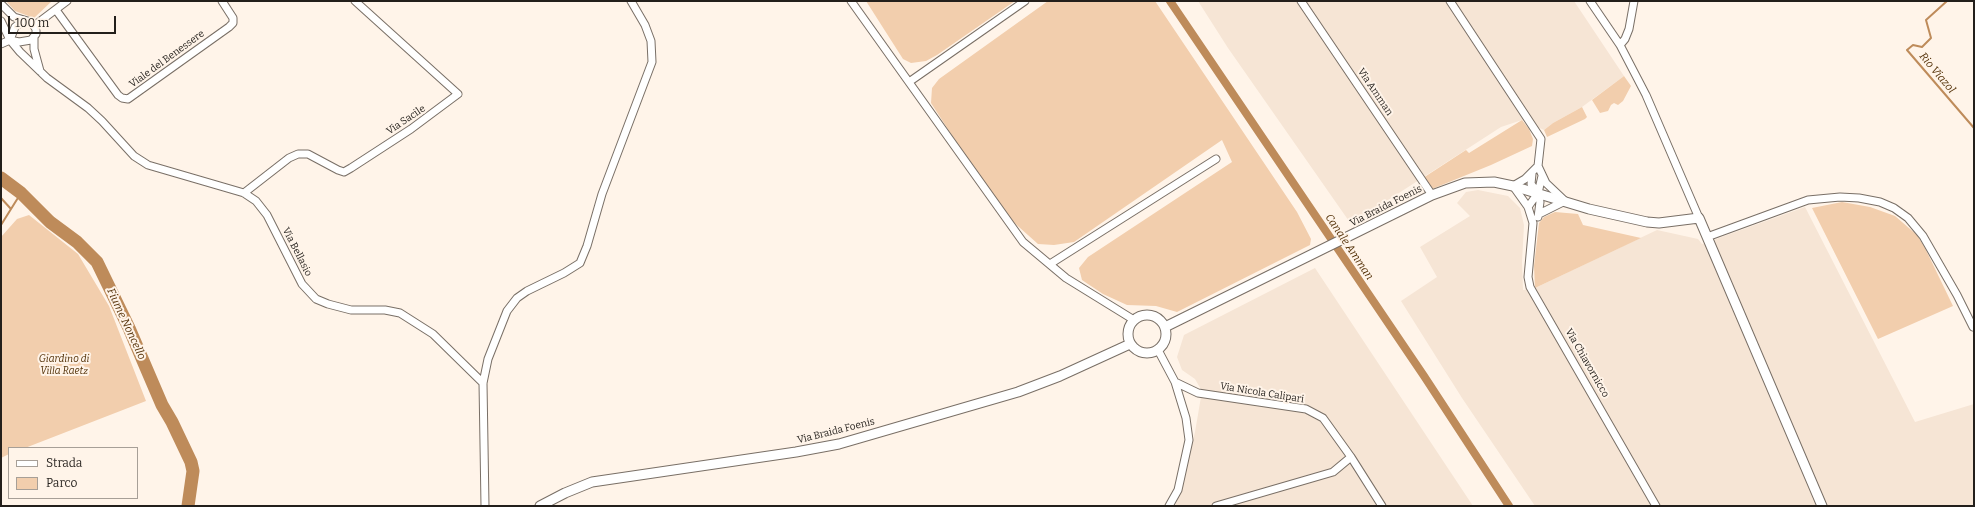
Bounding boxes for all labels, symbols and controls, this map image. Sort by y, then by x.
scale bar [10,8,118,34]
text: 100 m [15,16,49,30]
street label: Viale del Benessere [127,28,207,90]
water label: Rio Viazol [1916,50,1958,96]
street label: Via Amman [1355,66,1395,118]
street label: Via Sacile [384,103,428,137]
street label: Via Braida Foenis [1348,183,1424,229]
water label: Canale Amman [1322,211,1376,283]
street label: Via Bellasio [280,226,314,278]
water label: Fiume Noncello [104,286,148,362]
street label: Via Chiavornicco [1562,327,1612,399]
park label: Giardino di Villa Raetz [39,353,89,376]
street label: Via Nicola Calipari [1219,380,1305,406]
street label: Via Braida Foenis [796,416,876,446]
legend [8,447,138,499]
text: Strada [46,456,82,470]
text: Parco [46,476,77,490]

